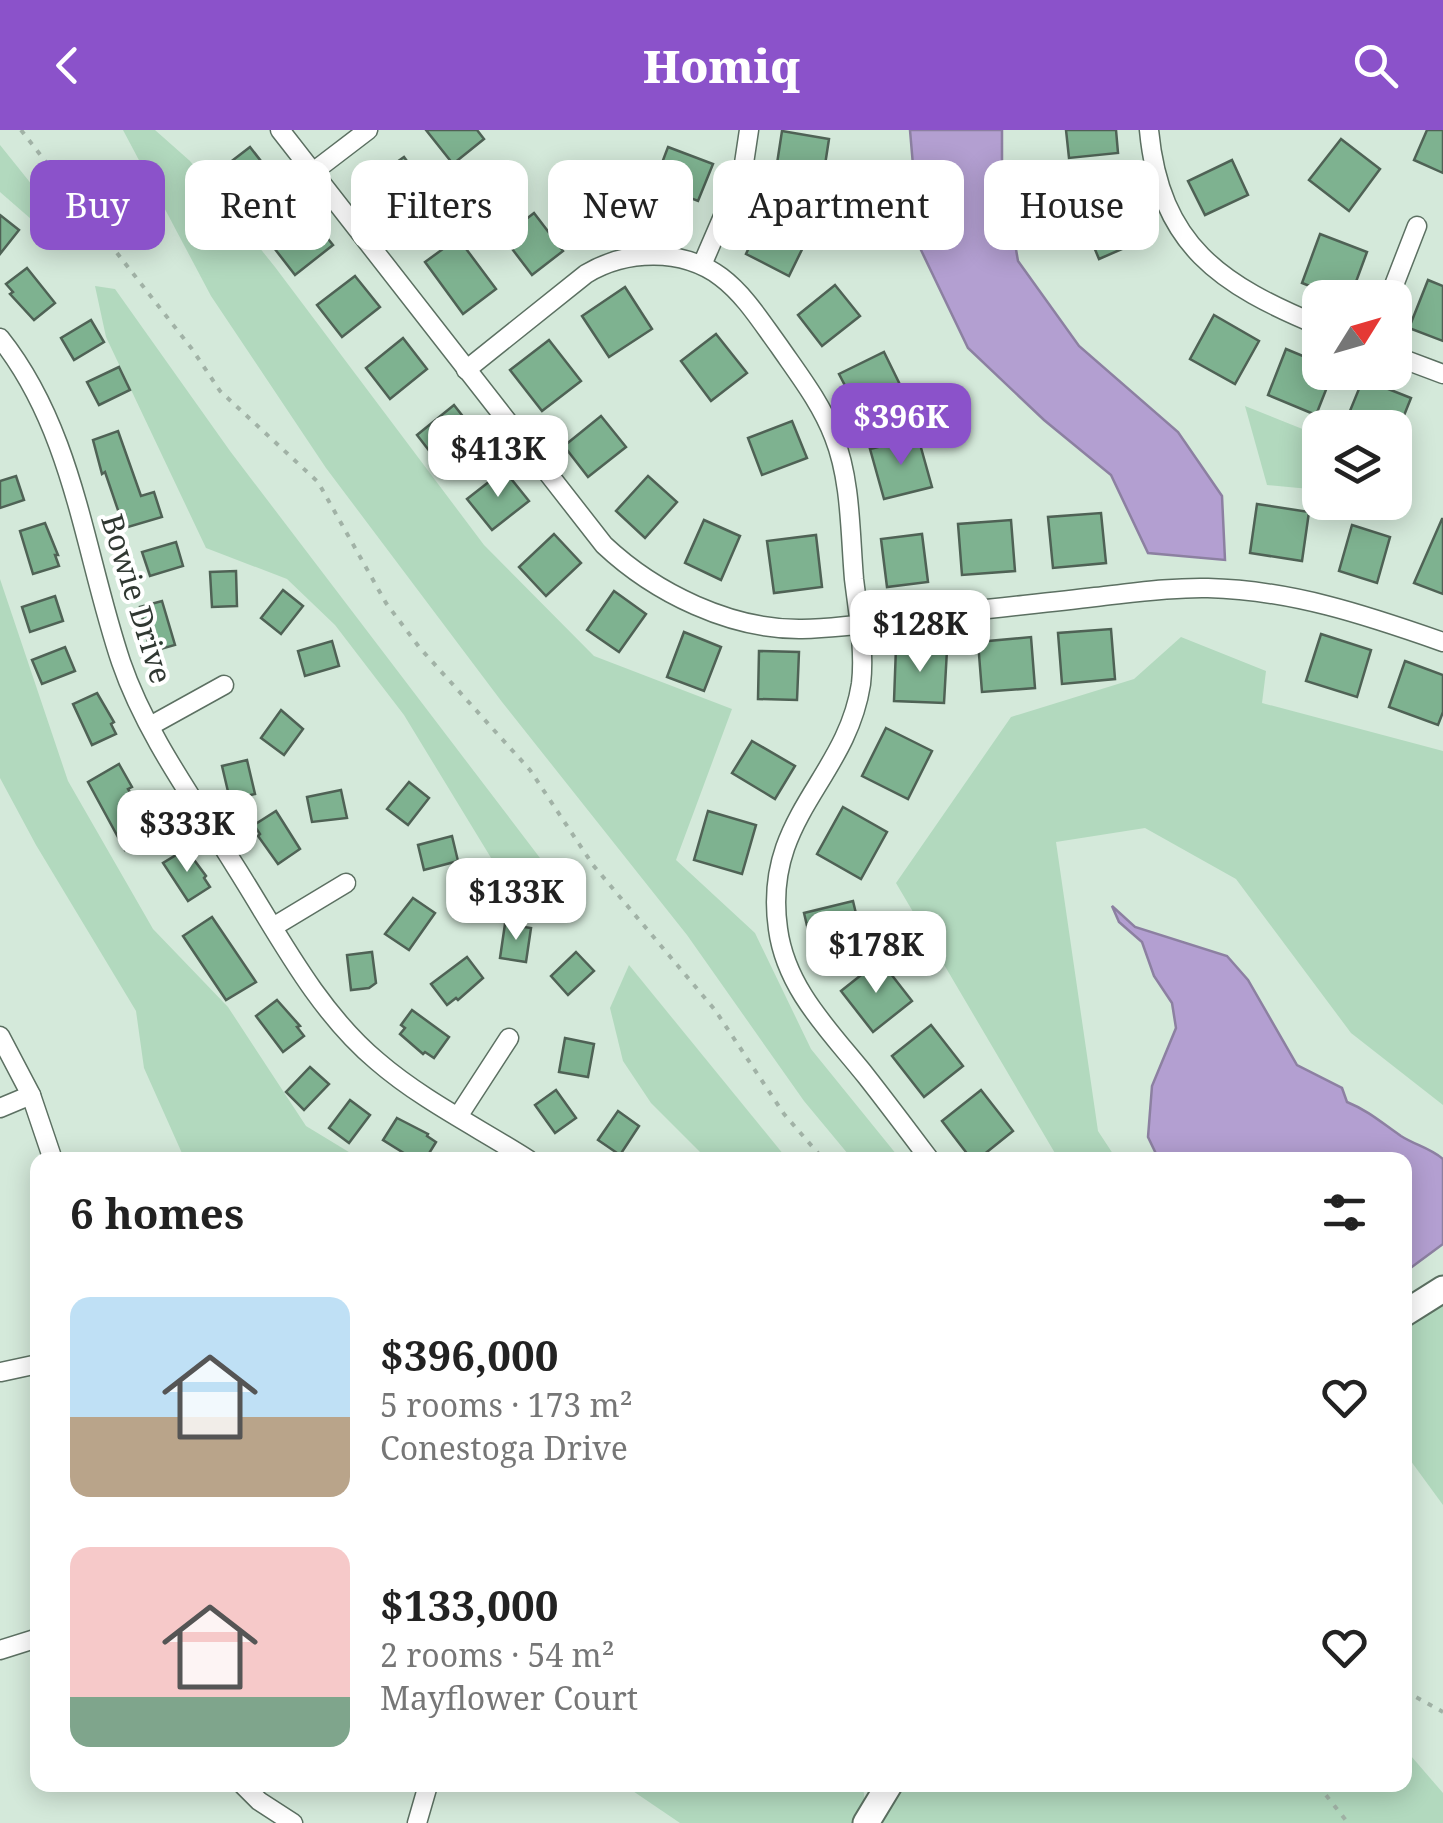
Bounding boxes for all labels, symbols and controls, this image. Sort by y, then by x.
text: Homiq [643,35,800,96]
icon: back [40,38,95,93]
icon: search [1348,38,1403,93]
chip: Buy [30,160,165,250]
chip: Rent [185,160,331,250]
chip: Filters [351,160,528,250]
chip: New [548,160,693,250]
chip: Apartment [713,160,964,250]
chip: House [984,160,1159,250]
north arrow [1302,280,1412,390]
map controls [1302,280,1412,520]
pin: $396K [831,383,971,468]
text: $396K [853,394,949,437]
button: layers [1302,410,1412,520]
pin: $413K [428,415,568,500]
text: $413K [450,426,546,469]
street label: Bowie Drive [92,509,183,688]
pin: $128K [850,590,990,675]
text: $128K [872,601,968,644]
pin: $333K [117,790,257,875]
text: $333K [139,801,235,844]
pin: $133K [446,858,586,943]
text: $133K [468,869,564,912]
pin: $178K [806,911,946,996]
text: $178K [828,922,924,965]
text: 6 homes [70,1184,244,1241]
icon: filters [1317,1185,1372,1240]
text: $396,000 [380,1326,558,1383]
icon: home [150,1337,270,1457]
icon: heart [1317,1370,1372,1425]
text: 5 rooms · 173 m² [380,1383,633,1426]
text: Conestoga Drive [380,1426,628,1469]
text: $133,000 [380,1576,558,1633]
icon: home [150,1587,270,1707]
icon: heart [1317,1620,1372,1675]
text: 2 rooms · 54 m² [380,1633,615,1676]
text: Mayflower Court [380,1676,638,1719]

